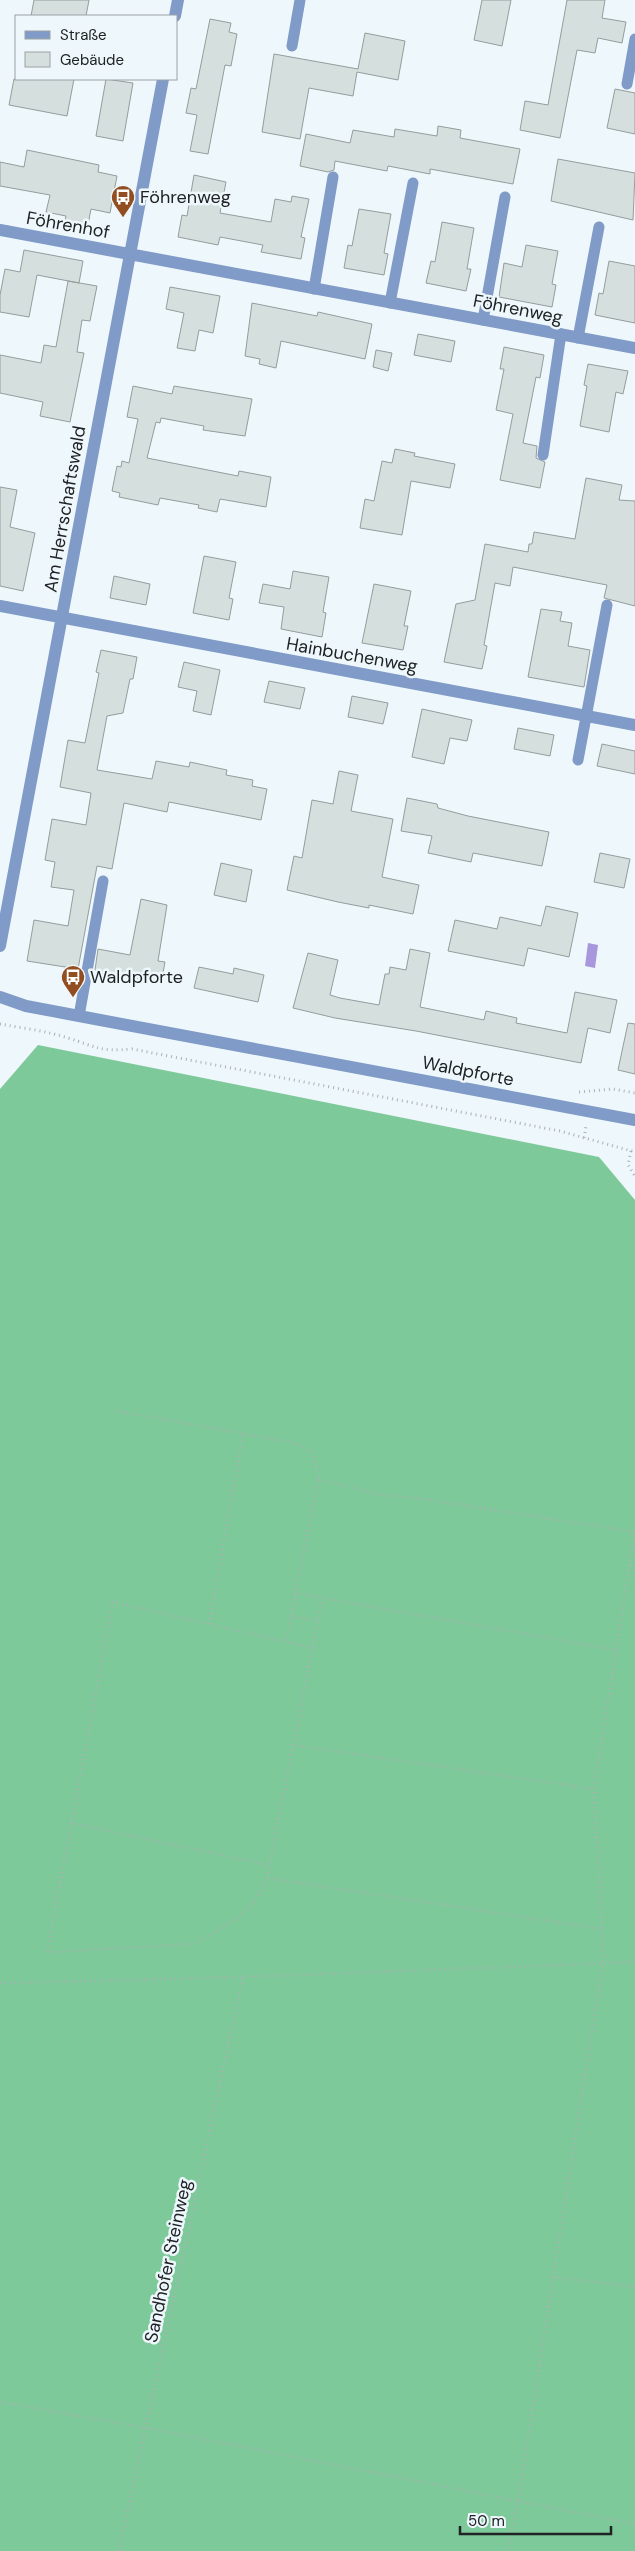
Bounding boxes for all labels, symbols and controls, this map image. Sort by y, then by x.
legend [15,15,178,80]
text: Straße [60,25,107,45]
text: Gebäude [60,50,124,70]
bus stop icon: Föhrenweg [110,184,136,218]
place label: Föhrenweg [140,185,231,209]
street label: Föhrenhof [24,206,112,244]
street label: Föhrenweg [471,289,565,329]
street label: Am Herrschaftswald [39,424,91,594]
street label: Hainbuchenweg [284,632,420,678]
bus stop icon: Waldpforte [60,964,86,998]
place label: Waldpforte [90,965,183,989]
street label: Waldpforte [420,1050,516,1092]
street label: Sandhofer Steinweg [139,2177,197,2345]
scale bar [460,2504,611,2536]
text: 50 m [468,2511,505,2531]

